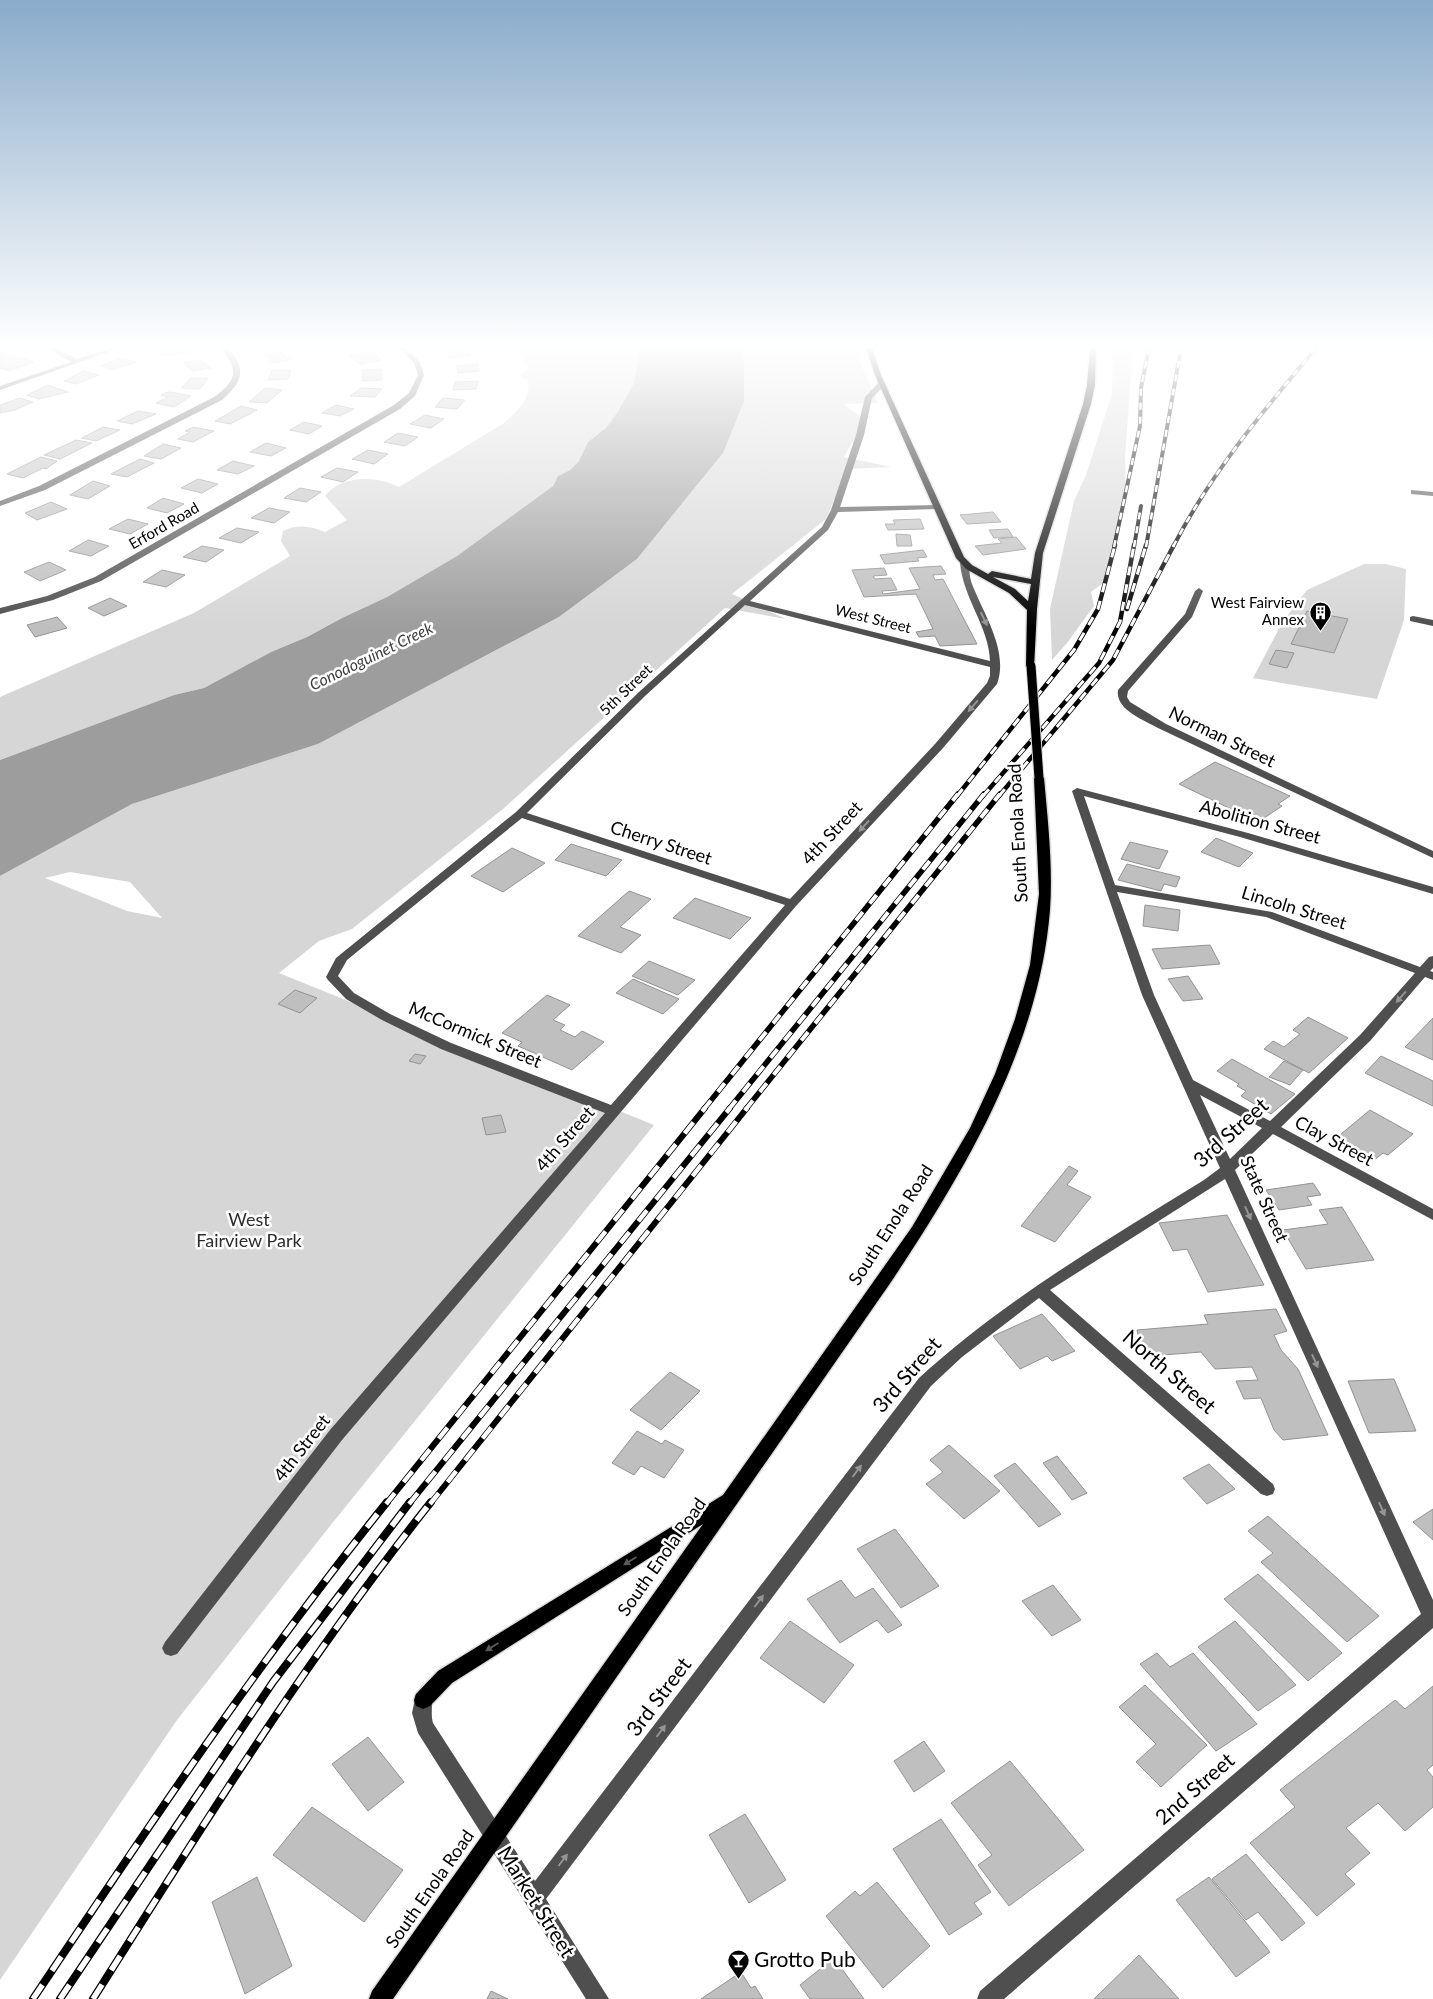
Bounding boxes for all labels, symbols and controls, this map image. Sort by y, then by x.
street label: Erford Road [125,498,202,552]
place label: West Fairview Annex [1211,593,1305,628]
street label: West Street [833,600,914,636]
building icon: West Fairview Annex [1308,600,1332,631]
one-way arrow [980,612,988,626]
water label: Conodoguinet Creek [306,617,436,694]
street label: 5th Street [595,660,656,719]
one-way arrow [968,699,979,712]
street label: Norman Street [1165,701,1280,772]
street label: South Enola Road [1002,763,1032,903]
street label: Abolition Street [1197,794,1324,848]
street label: 4th Street [796,796,867,869]
street label: Cherry Street [608,815,715,869]
one-way arrow [858,820,870,832]
street label: Lincoln Street [1239,881,1350,934]
one-way arrow [1396,990,1407,1003]
street label: McCormick Street [406,996,546,1072]
street label: 3rd Street [1188,1092,1273,1172]
street label: 4th Street [530,1101,599,1175]
street label: Clay Street [1291,1110,1378,1170]
street label: State Street [1236,1152,1294,1246]
street label: South Enola Road [843,1160,937,1289]
one-way arrow [1245,1206,1253,1220]
park label: West Fairview Park [196,1208,302,1251]
street label: North Street [1118,1324,1222,1418]
street label: 3rd Street [866,1331,946,1417]
one-way arrow [1311,1354,1319,1368]
street label: 4th Street [268,1409,335,1485]
one-way arrow [852,1464,862,1478]
street label: South Enola Road [612,1493,710,1620]
one-way arrow [1378,1502,1386,1516]
one-way arrow [623,1556,637,1566]
one-way arrow [754,1594,764,1608]
one-way arrow [486,1642,499,1652]
street label: 3rd Street [620,1652,696,1740]
one-way arrow [656,1725,667,1738]
street label: 2nd Street [1149,1747,1239,1829]
street label: South Enola Road [380,1825,478,1952]
street label: Market Street [493,1841,582,1962]
one-way arrow [558,1854,569,1867]
place label: Grotto Pub [754,1946,856,1971]
bar icon: Grotto Pub [726,1948,750,1979]

